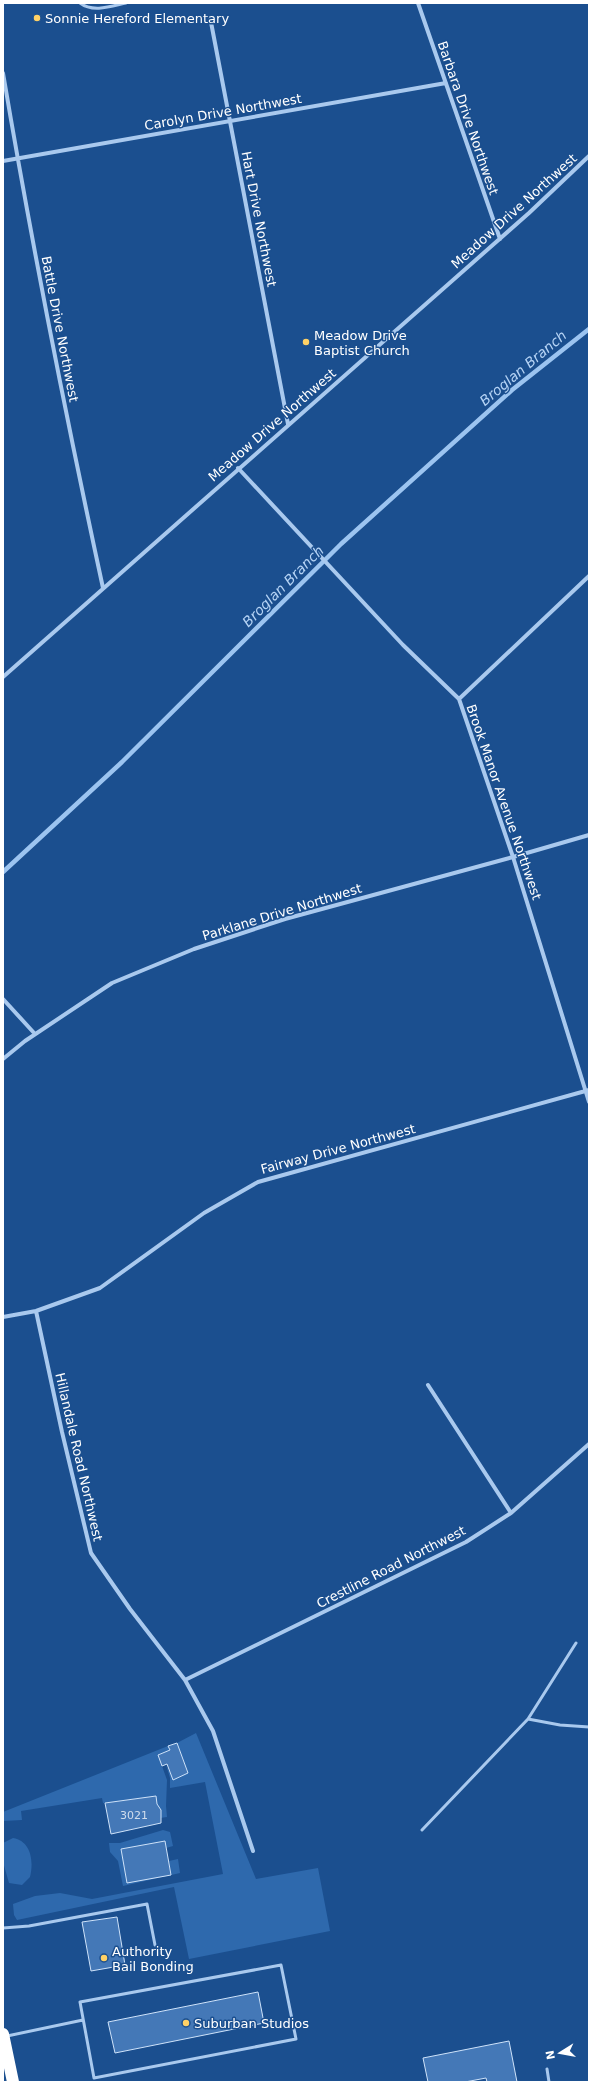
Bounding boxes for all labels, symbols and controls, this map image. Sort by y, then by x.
place label: Sonnie Hereford Elementary [45,11,229,26]
marker: Sonnie Hereford Elementary [32,13,42,23]
street label: Barbara Drive Northwest [435,39,501,197]
street label: Carolyn Drive Northwest [143,91,303,133]
street label: Hart Drive Northwest [238,150,280,288]
street label: Meadow Drive Northwest [448,151,580,271]
street label: Battle Drive Northwest [38,255,82,403]
water label: Broglan Branch [476,327,570,409]
place label: Meadow Drive Baptist Church [314,328,410,358]
marker: Meadow Drive Baptist Church [301,337,311,347]
street label: Meadow Drive Northwest [205,366,339,484]
water label: Broglan Branch [239,542,327,630]
street label: Brook Manor Avenue Northwest [463,702,545,902]
street label: Parklane Drive Northwest [201,881,363,943]
street label: Fairway Drive Northwest [259,1121,417,1177]
street label: Hillandale Road Northwest [52,1371,106,1543]
street label: Crestline Road Northwest [314,1523,468,1611]
house number: 3021 [120,1809,148,1822]
place label: Authority Bail Bonding [112,1944,194,1974]
marker: Authority Bail Bonding [99,1953,109,1963]
place label: Suburban Studios [194,2016,309,2031]
marker: Suburban Studios [181,2018,191,2028]
north arrow [540,2033,580,2073]
text: N [543,2049,558,2061]

